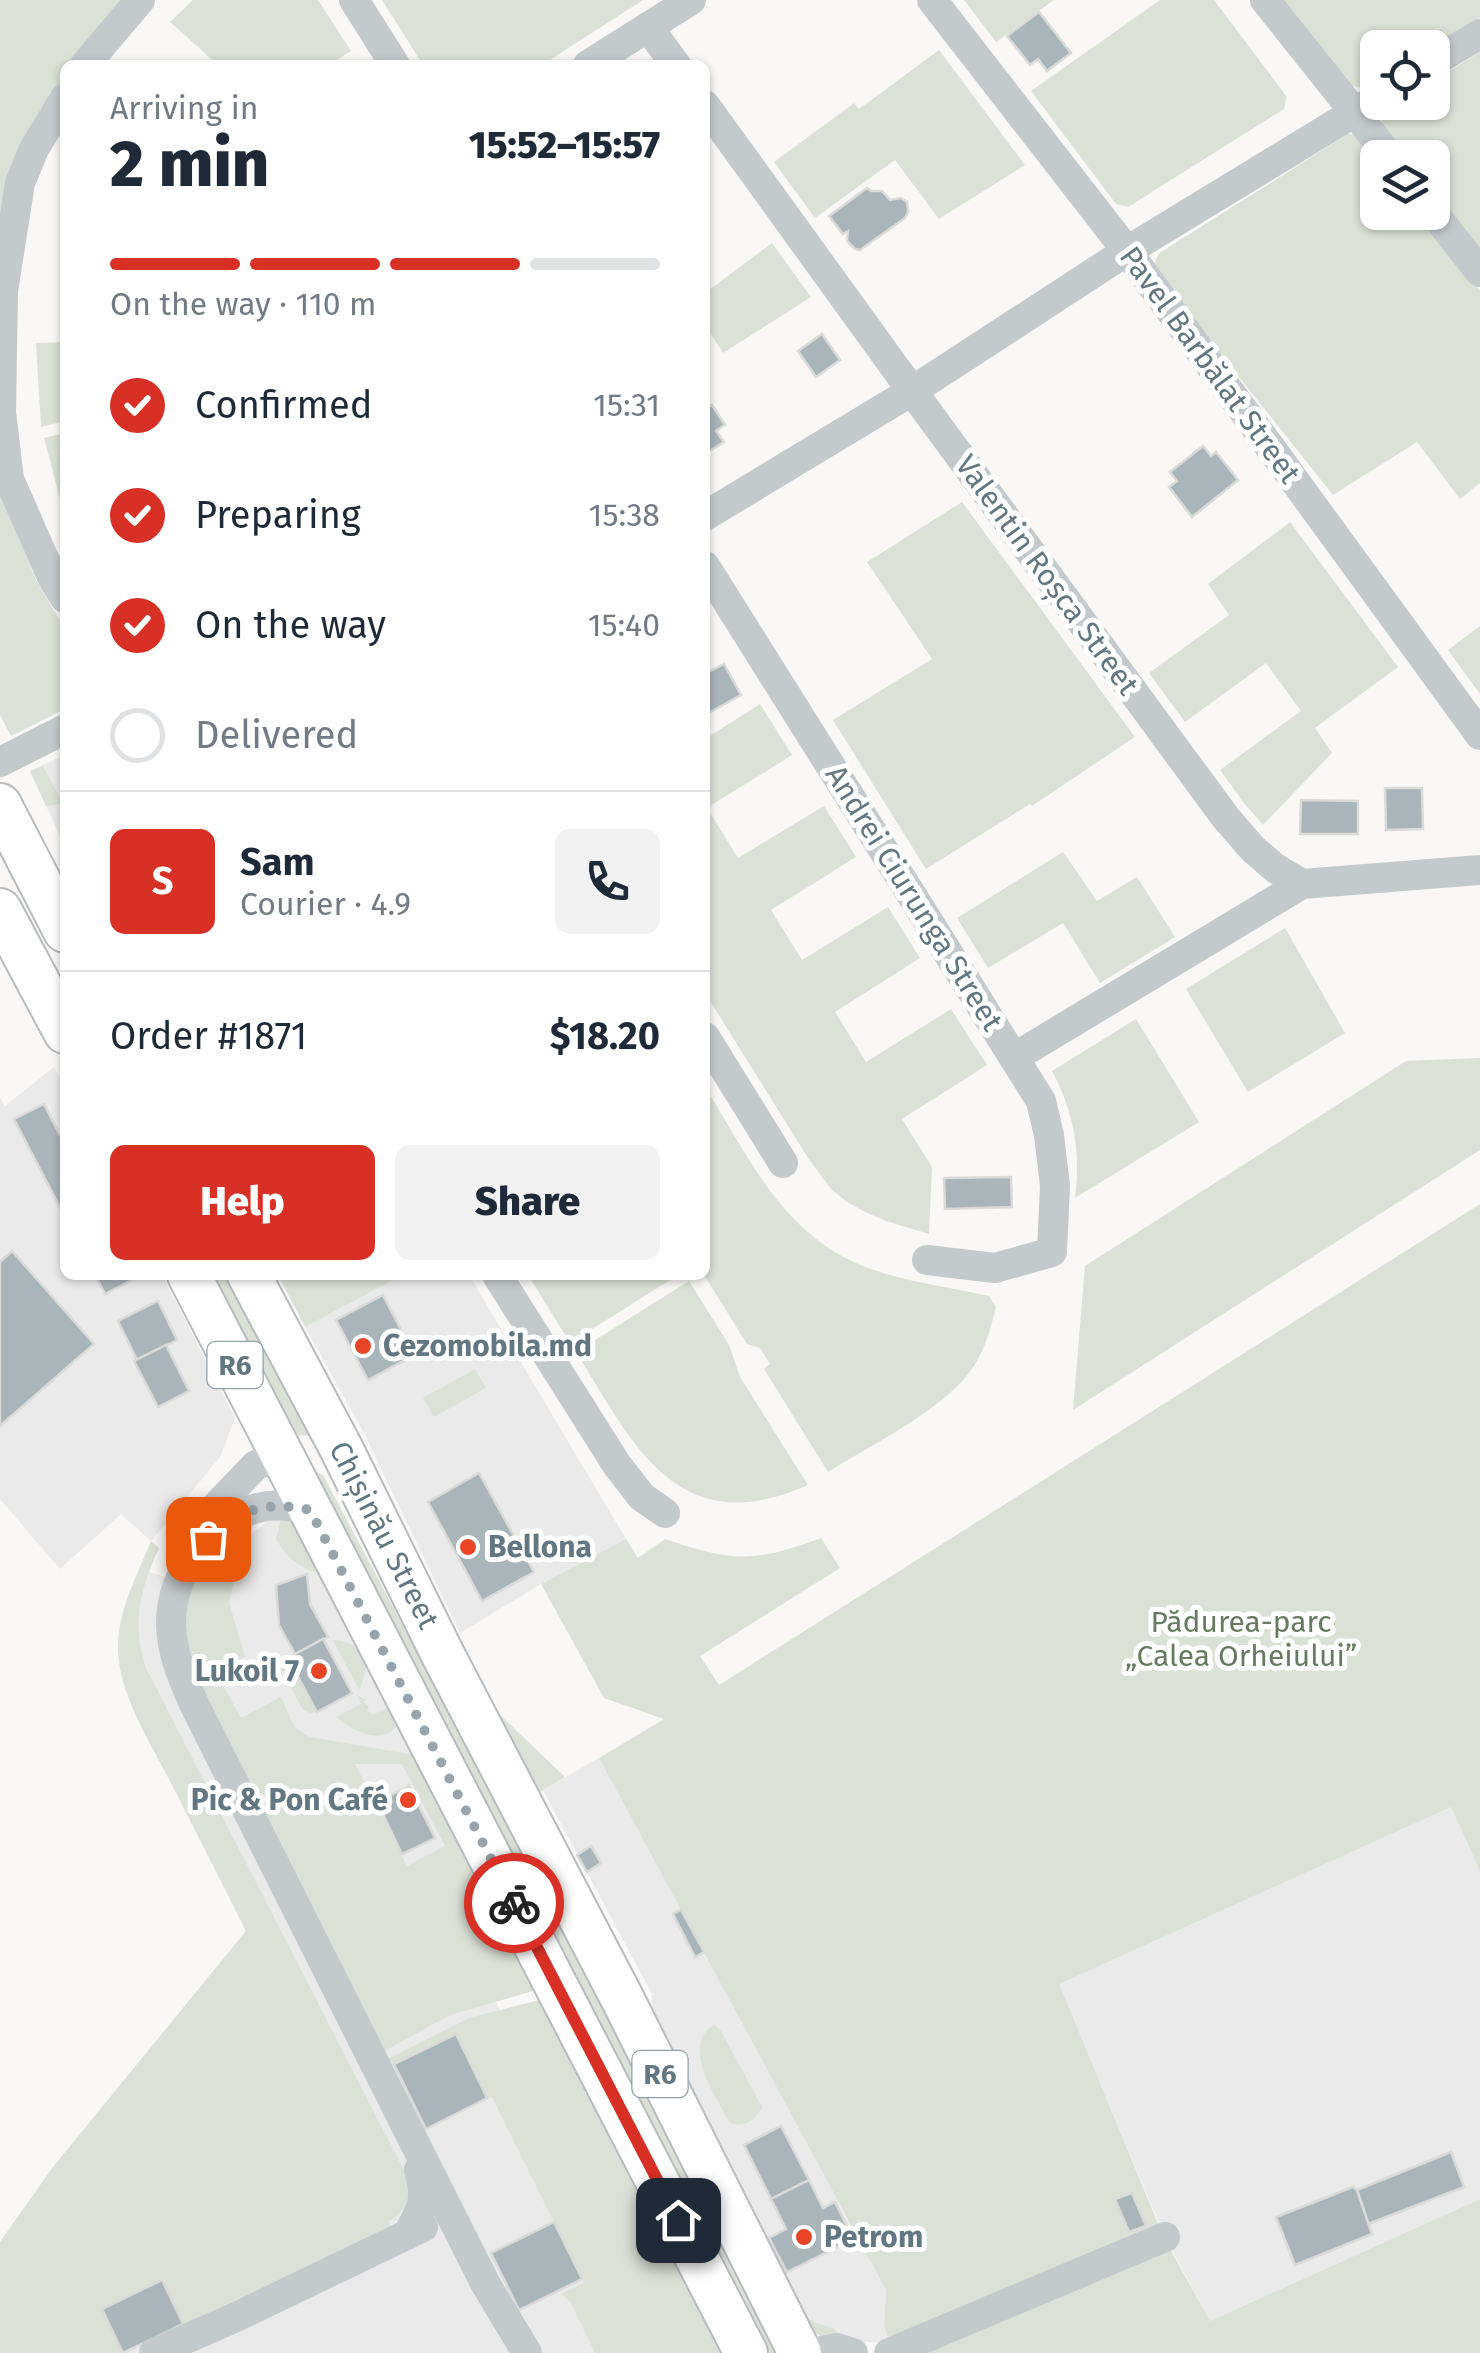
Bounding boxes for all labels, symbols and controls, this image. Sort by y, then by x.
map controls [1360,30,1450,230]
button: locate [1360,30,1450,120]
text: Arriving in [110,89,258,127]
text: 15:52–15:57 [469,122,660,168]
text: 2 min [110,125,269,203]
button: layers [1360,140,1450,230]
street label: Pavel Barbălat Street [1112,239,1308,491]
text: On the way · 110 m [110,285,377,323]
icon: check [110,378,165,433]
text: Confirmed [195,382,373,428]
text: 15:31 [593,386,660,424]
street label: Valentin Roșca Street [947,448,1146,703]
icon: check [110,488,165,543]
text: Preparing [195,492,361,538]
text: 15:38 [589,496,660,534]
icon: check [110,598,165,653]
text: On the way [195,602,386,648]
text: 15:40 [588,606,660,644]
text: Delivered [195,712,358,758]
street label: Andrei Ciurunga Street [818,759,1010,1038]
button: phone [555,829,660,934]
text: Sam [240,839,315,885]
text: S [152,858,173,904]
text: Courier · 4.9 [240,885,411,923]
text: Order #1871 [110,1013,307,1059]
text: $18.20 [550,1013,660,1059]
button: Help [110,1145,375,1260]
button: Share [395,1145,660,1260]
place label: Cezomobila.md [383,1328,592,1364]
marker: Cezomobila.md [352,1335,374,1357]
road number: R6 [208,1342,262,1388]
street label: Chișinău Street [320,1435,447,1635]
pin [166,1497,251,1582]
icon: bag [181,1512,236,1567]
place label: Bellona [488,1529,592,1565]
marker: Bellona [457,1536,479,1558]
park label: Pădurea-parc „Calea Orheiului” [1125,1604,1357,1674]
place label: Lukoil 7 [195,1653,299,1689]
marker: Lukoil 7 [308,1660,330,1682]
place label: Pic & Pon Café [191,1782,388,1818]
marker: Pic & Pon Café [397,1789,419,1811]
courier [464,1853,564,1953]
icon: bike [487,1876,542,1931]
road number: R6 [632,2051,688,2097]
pin [636,2178,721,2263]
icon: home [651,2193,706,2248]
place label: Petrom [824,2219,923,2255]
marker: Petrom [793,2226,815,2248]

